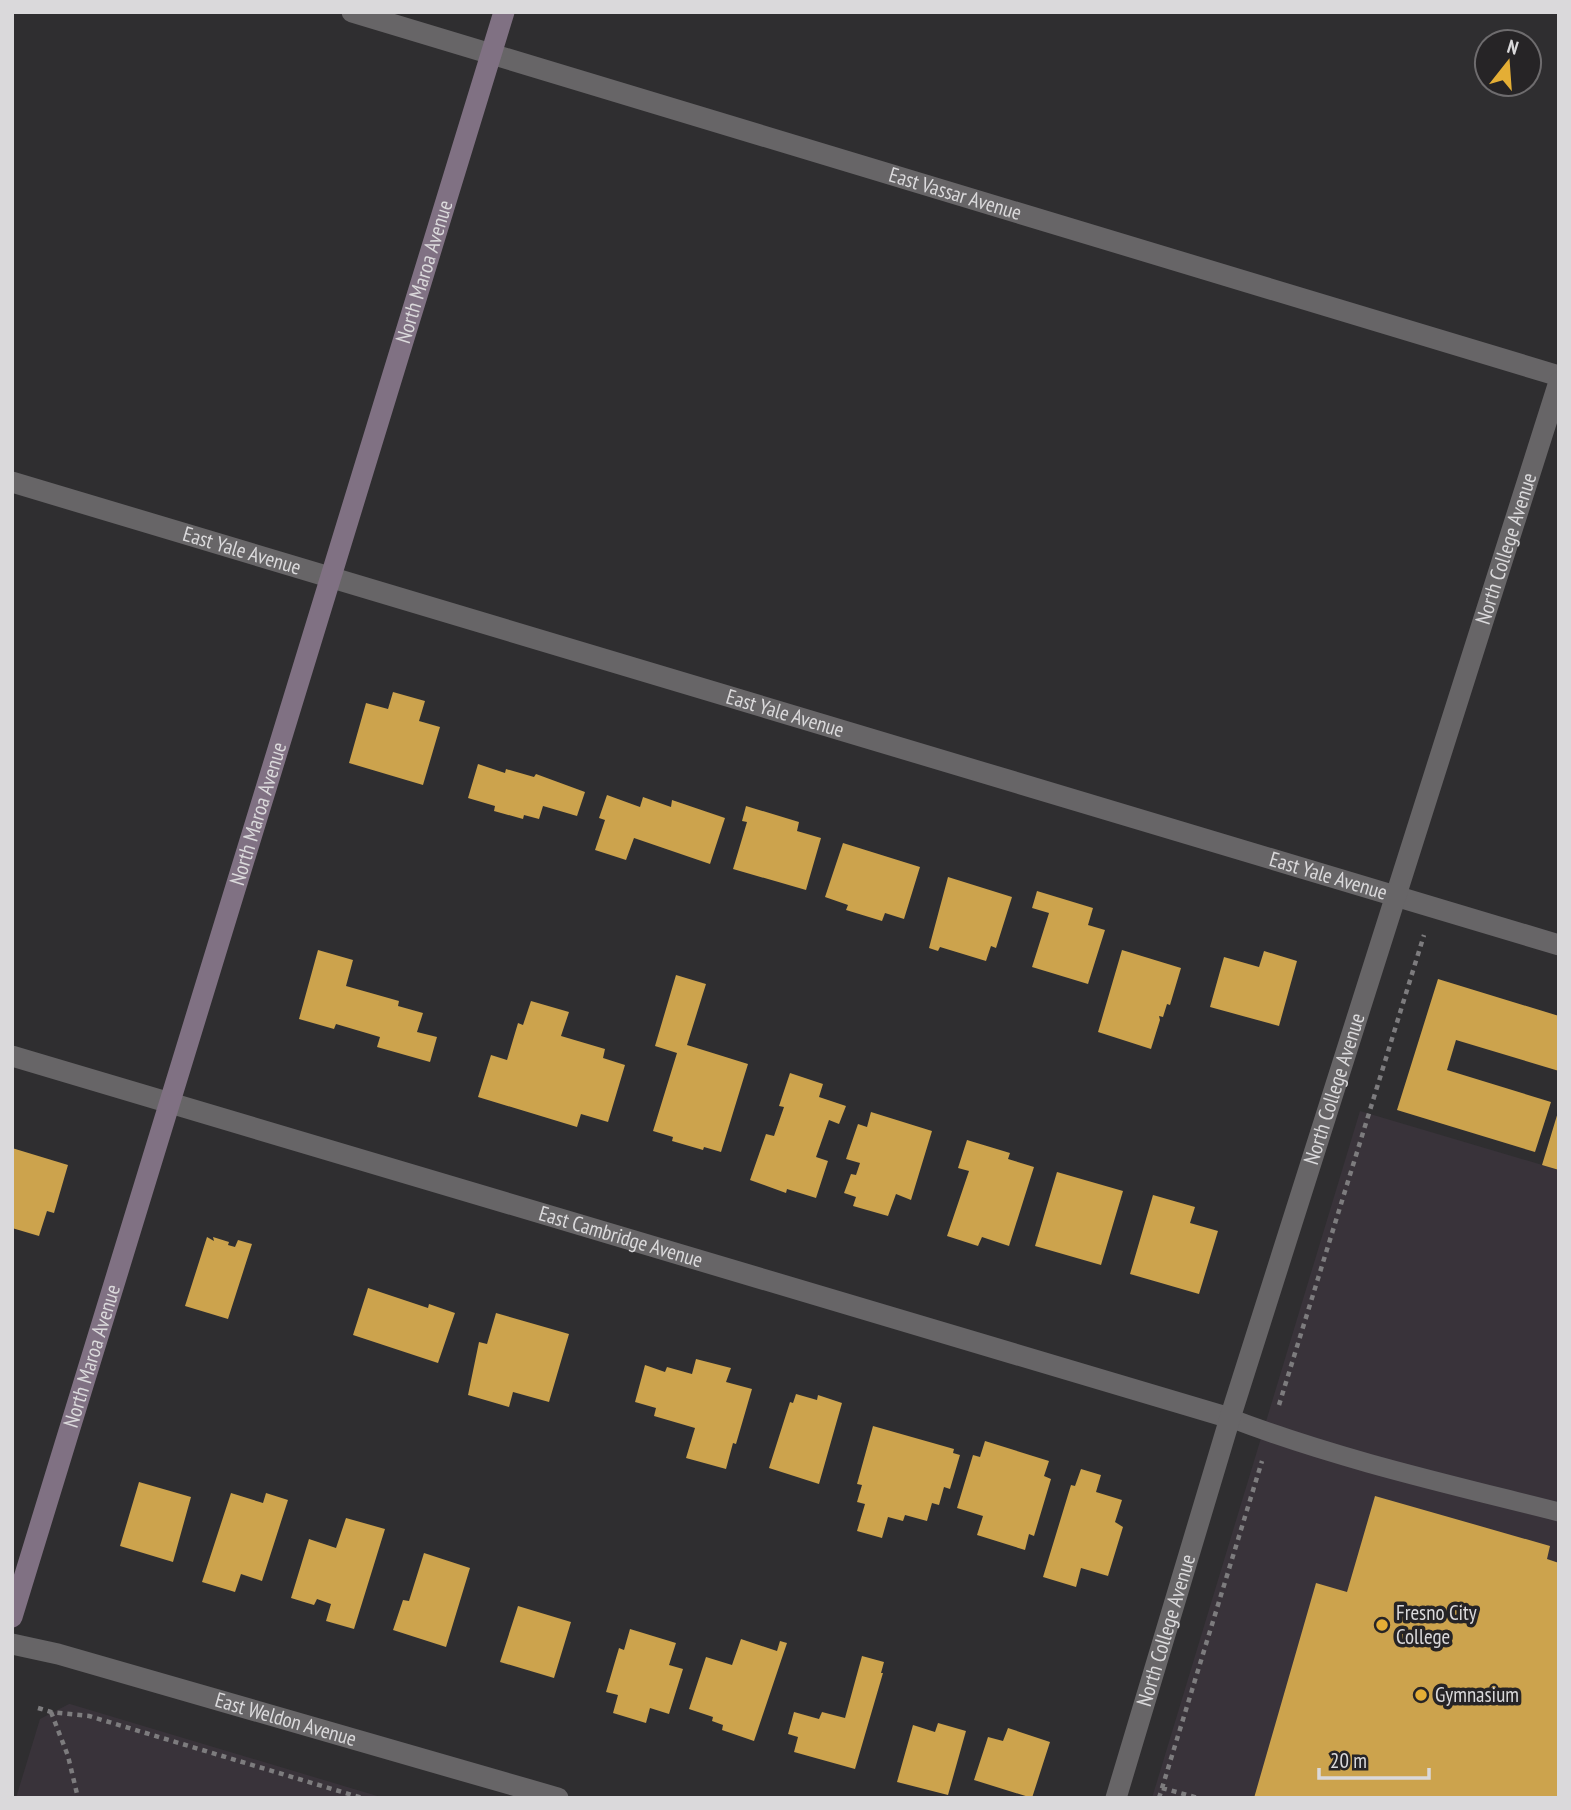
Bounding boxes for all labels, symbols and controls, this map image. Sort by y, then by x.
north arrow [1473,28,1543,98]
text: N [1505,34,1521,60]
street label: East Vassar Avenue [886,161,1025,226]
street label: North Maroa Avenue [389,197,459,346]
street label: North College Avenue [1469,469,1542,627]
street label: East Yale Avenue [180,520,304,581]
street label: East Yale Avenue [723,683,847,743]
street label: North Maroa Avenue [223,739,292,889]
street label: East Yale Avenue [1266,845,1391,906]
street label: North College Avenue [1297,1010,1371,1168]
street label: East Cambridge Avenue [536,1199,706,1274]
street label: North Maroa Avenue [57,1281,126,1431]
street label: North College Avenue [1130,1551,1201,1710]
place label: Fresno City College [1396,1599,1477,1650]
marker: Fresno City College [1374,1617,1390,1633]
place label: Gymnasium [1435,1681,1519,1708]
street label: East Weldon Avenue [212,1686,360,1752]
marker: Gymnasium [1413,1687,1429,1703]
scale bar [1319,1736,1429,1780]
text: 20 m [1330,1747,1367,1774]

